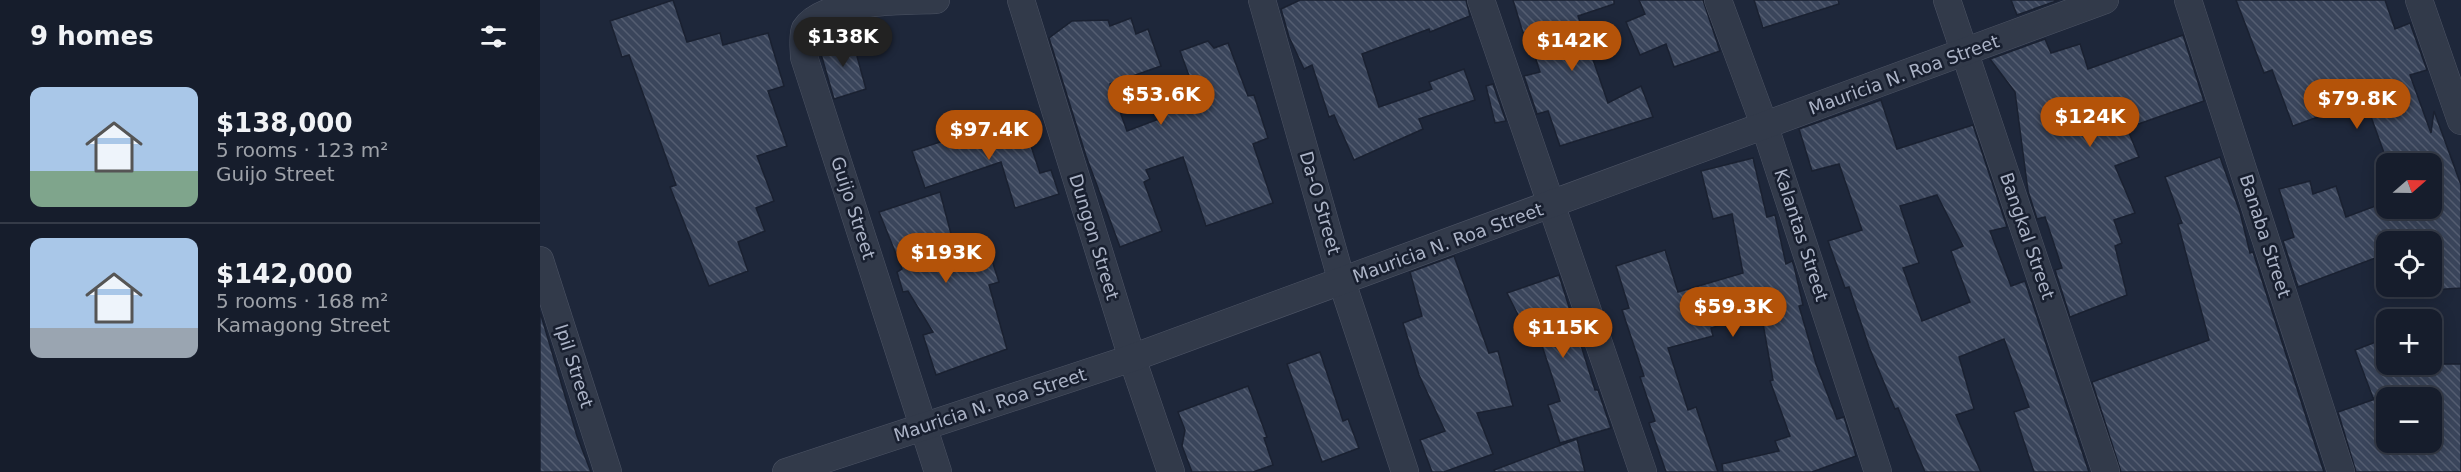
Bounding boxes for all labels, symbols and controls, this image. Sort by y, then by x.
pin: $138K [801,17,885,68]
icon: filters [477,20,510,53]
text: 9 homes [30,21,154,51]
pin: $142K [1530,21,1614,72]
text: $138K [807,24,879,48]
text: $142K [1536,28,1608,52]
street label: Mauricia N. Roa Street [1806,30,2002,119]
pin: $53.6K [1112,75,1210,126]
pin: $79.8K [2308,79,2406,130]
text: $53.6K [1122,82,1200,106]
text: $79.8K [2318,86,2396,110]
pin: $124K [2048,97,2132,148]
text: $124K [2054,104,2126,128]
text: $138,000 [216,108,353,138]
pin: $97.4K [940,110,1038,161]
icon: home [78,111,150,183]
text: $97.4K [950,117,1028,141]
text: 5 rooms · 123 m² [216,138,388,162]
street label: Da-O Street [1296,149,1345,257]
north arrow [2376,153,2442,219]
map controls [2376,153,2442,453]
street label: Guijo Street [827,154,880,262]
text: Guijo Street [216,162,335,186]
street label: Kalantas Street [1770,166,1833,304]
street label: Bangkal Street [1996,170,2059,302]
street label: Dungon Street [1065,171,1124,303]
street label: Banaba Street [2236,171,2295,300]
street label: Mauricia N. Roa Street [1350,198,1546,287]
button: locate [2376,231,2442,297]
pin: $193K [904,233,988,284]
text: $193K [910,240,982,264]
text: $142,000 [216,259,353,289]
icon: home [78,262,150,334]
pin: $59.3K [1684,287,1782,338]
text: 5 rooms · 168 m² [216,289,388,313]
text: $59.3K [1694,294,1772,318]
pin: $115K [1521,308,1605,359]
button: + [2376,309,2442,375]
text: Kamagong Street [216,313,390,337]
text: $115K [1527,315,1599,339]
street label: Ipil Street [551,321,598,411]
street label: Mauricia N. Roa Street [891,363,1089,446]
button: − [2376,387,2442,453]

